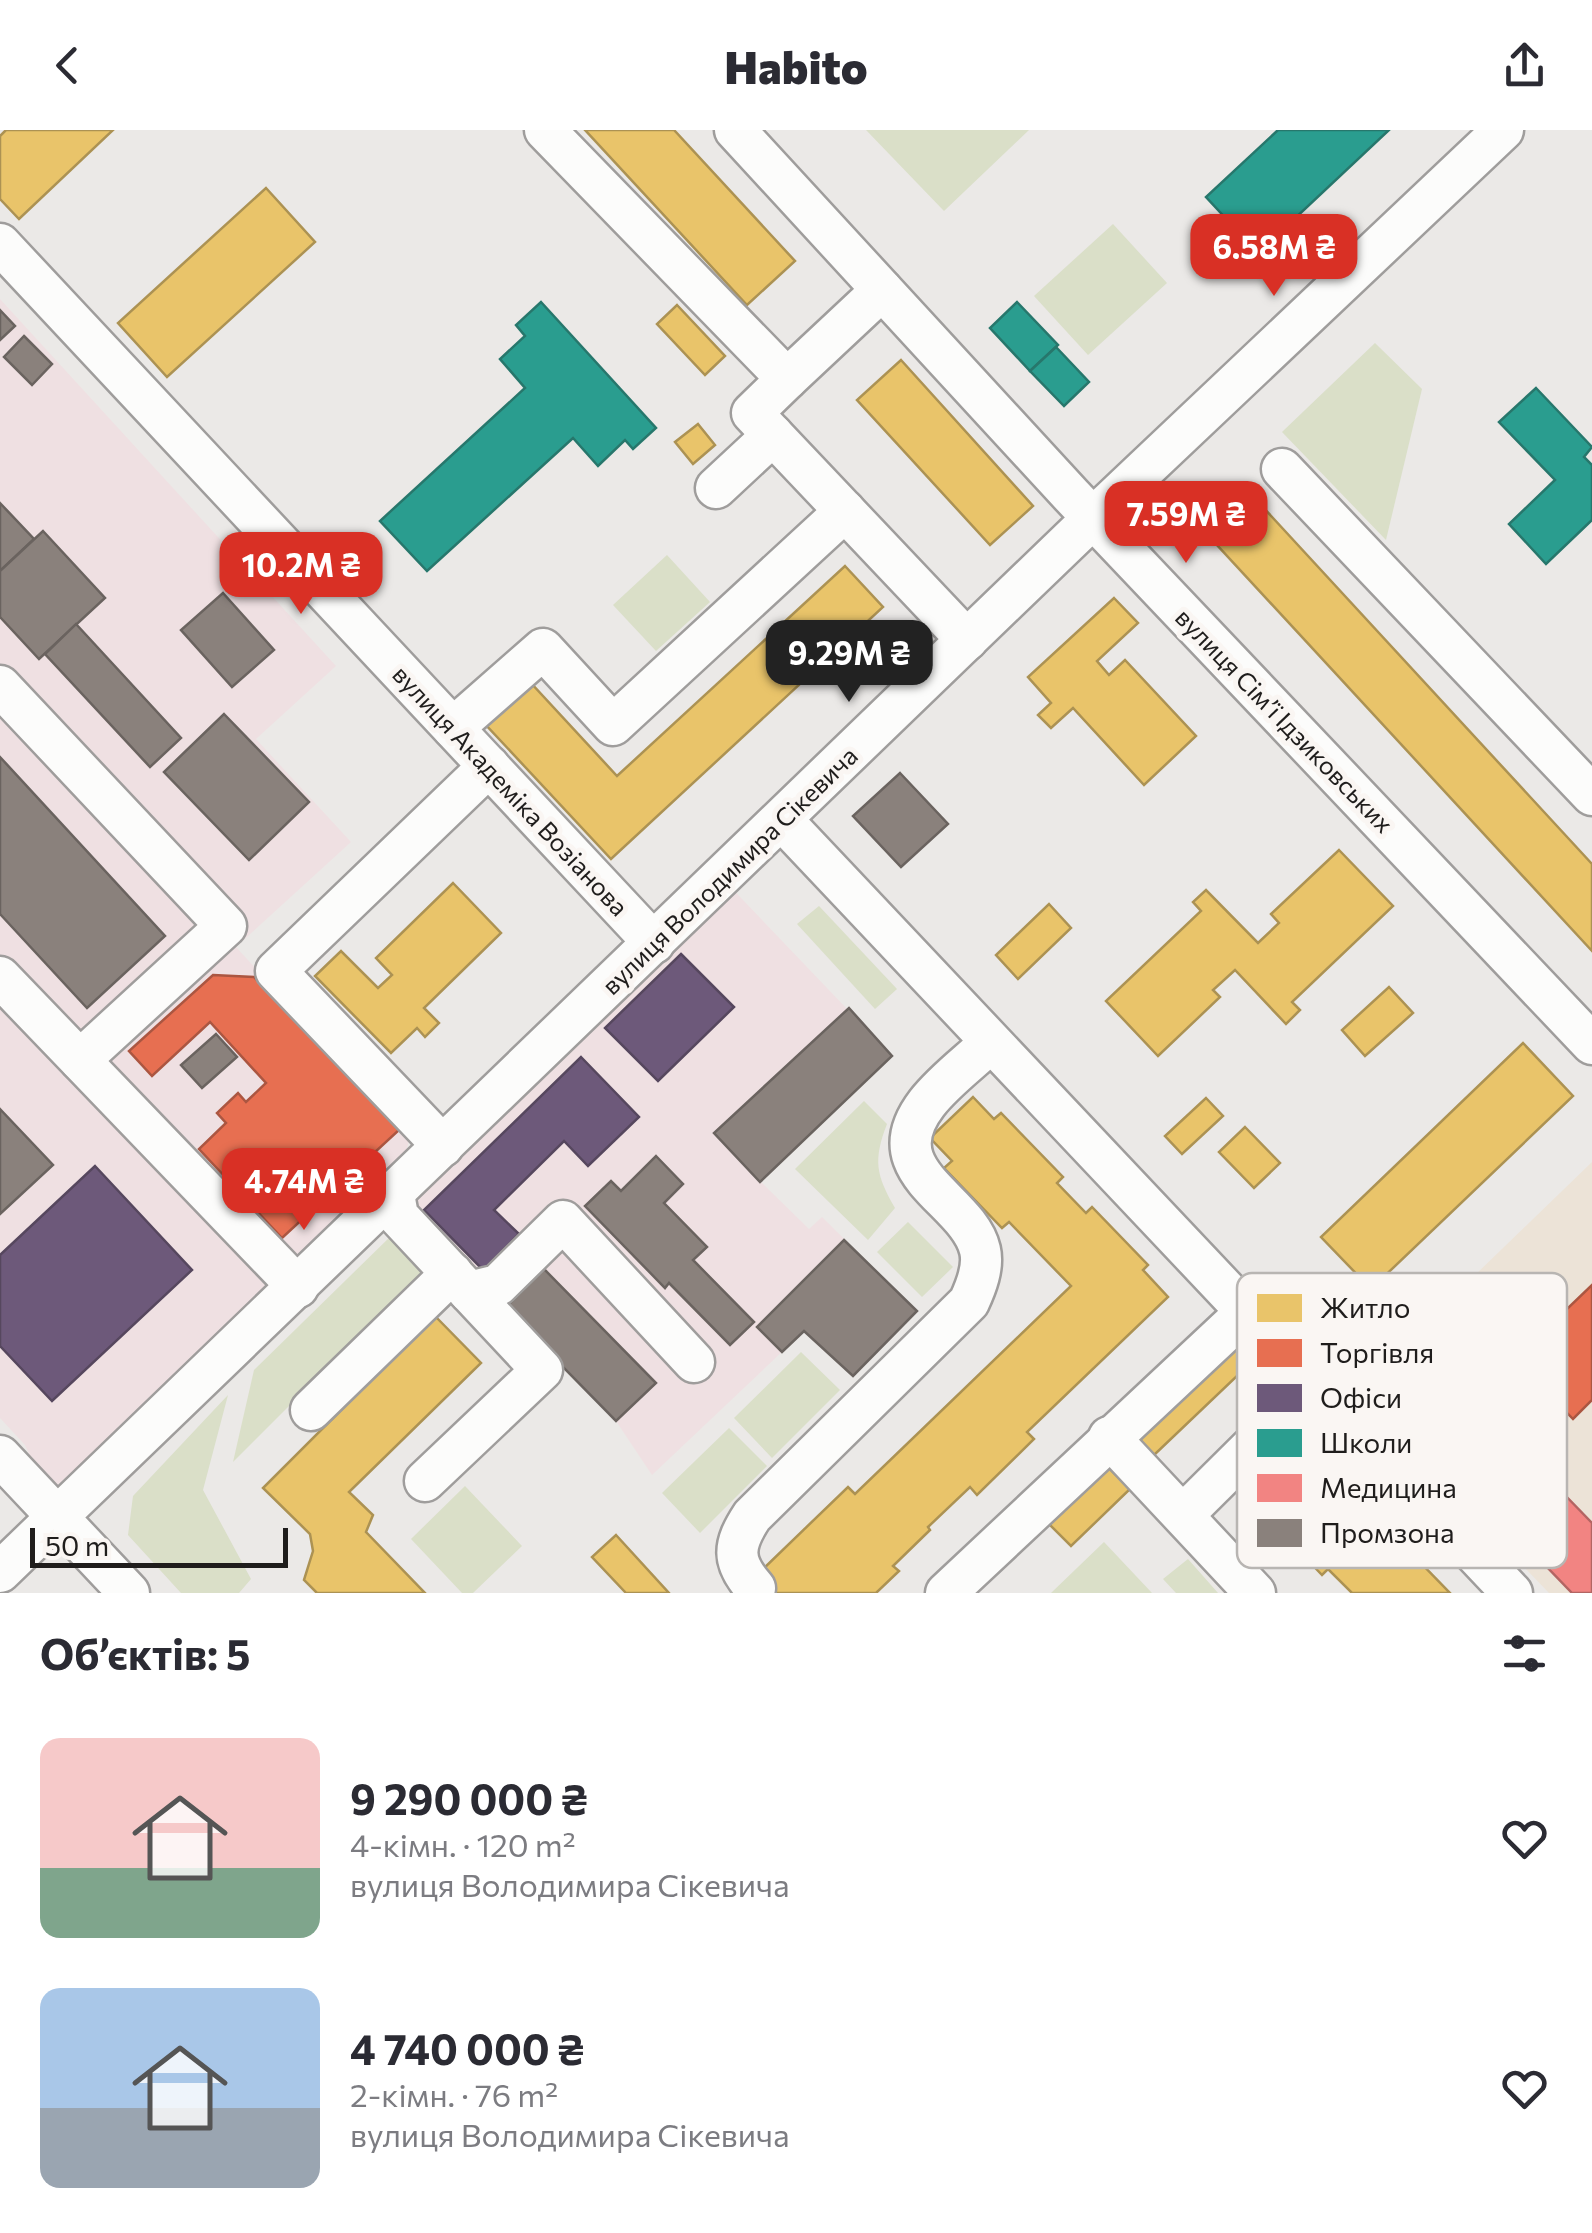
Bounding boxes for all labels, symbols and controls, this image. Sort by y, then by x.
icon: back [40,38,95,93]
text: Habito [724,38,868,93]
icon: share [1497,38,1552,93]
pin: 6.58M ₴ [1182,214,1366,299]
text: 6.58M ₴ [1212,226,1336,266]
pin: 7.59M ₴ [1094,481,1278,566]
text: 7.59M ₴ [1127,493,1245,533]
pin: 10.2M ₴ [209,532,393,617]
text: 10.2M ₴ [242,544,361,584]
street label: вулиця Сімʼї Ідзиковських [1170,602,1400,838]
pin: 9.29M ₴ [757,620,941,705]
text: 9.29M ₴ [788,632,910,672]
street label: вулиця Академіка Возіанова [387,659,635,921]
street label: вулиця Володимира Сікевича [595,740,863,1000]
pin: 4.74M ₴ [212,1148,396,1233]
text: 4.74M ₴ [244,1160,364,1200]
legend [1237,1273,1567,1568]
text: Житло [1320,1290,1410,1324]
text: Торгівля [1320,1335,1434,1369]
text: Офіси [1320,1380,1402,1414]
text: Школи [1320,1425,1412,1459]
text: Медицина [1320,1470,1457,1504]
text: Промзона [1320,1515,1455,1549]
scale bar [30,1523,288,1568]
text: 50 m [45,1528,109,1562]
icon: filters [1497,1626,1552,1681]
text: Об’єктів: 5 [40,1627,251,1679]
text: 9 290 000 ₴ [350,1772,588,1824]
icon: home [120,1778,240,1898]
icon: heart [1497,1811,1552,1866]
text: 4-кімн. · 120 m² [350,1824,576,1864]
text: вулиця Володимира Сікевича [350,1864,790,1904]
text: 4 740 000 ₴ [350,2022,584,2074]
icon: home [120,2028,240,2148]
icon: heart [1497,2061,1552,2116]
text: 2-кімн. · 76 m² [350,2074,558,2114]
text: вулиця Володимира Сікевича [350,2114,790,2154]

